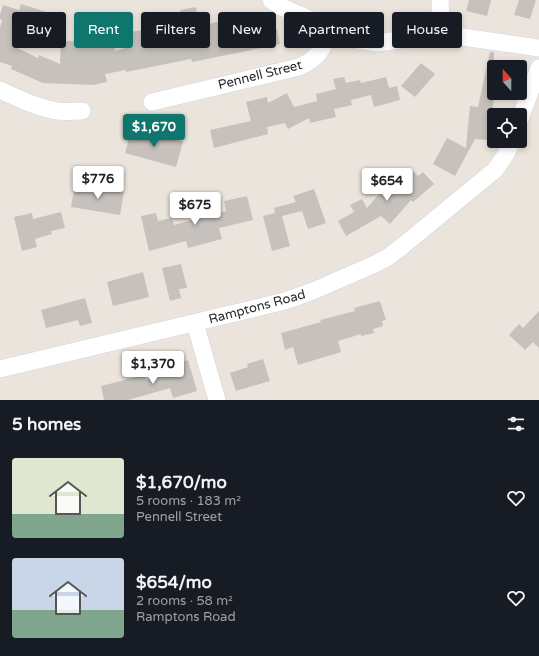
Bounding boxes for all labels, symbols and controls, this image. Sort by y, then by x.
chip: Buy [12,12,66,48]
chip: Rent [74,12,133,48]
chip: Filters [141,12,210,48]
chip: New [218,12,276,48]
chip: Apartment [284,12,384,48]
chip: House [392,12,462,48]
street label: Pennell Street [216,57,304,93]
north arrow [487,60,527,100]
map controls [487,60,527,148]
button: locate [487,108,527,148]
pin: $1,670 [121,114,187,148]
text: $1,670 [132,119,176,135]
pin: $776 [74,166,122,200]
pin: $654 [363,168,411,202]
text: $776 [82,171,114,187]
text: $654 [371,173,403,189]
pin: $675 [171,192,219,226]
text: $675 [179,197,211,213]
street label: Ramptons Road [207,286,307,328]
pin: $1,370 [120,351,186,385]
text: $1,370 [131,356,175,372]
icon: filters [505,413,527,435]
text: 5 homes [12,414,81,435]
text: $1,670/mo [136,472,227,493]
icon: home [44,474,92,522]
icon: heart [505,487,527,509]
text: 5 rooms · 183 m² [136,493,241,509]
text: Pennell Street [136,509,222,525]
text: $654/mo [136,572,212,593]
icon: home [44,574,92,622]
icon: heart [505,587,527,609]
text: 2 rooms · 58 m² [136,593,233,609]
text: Ramptons Road [136,609,236,625]

